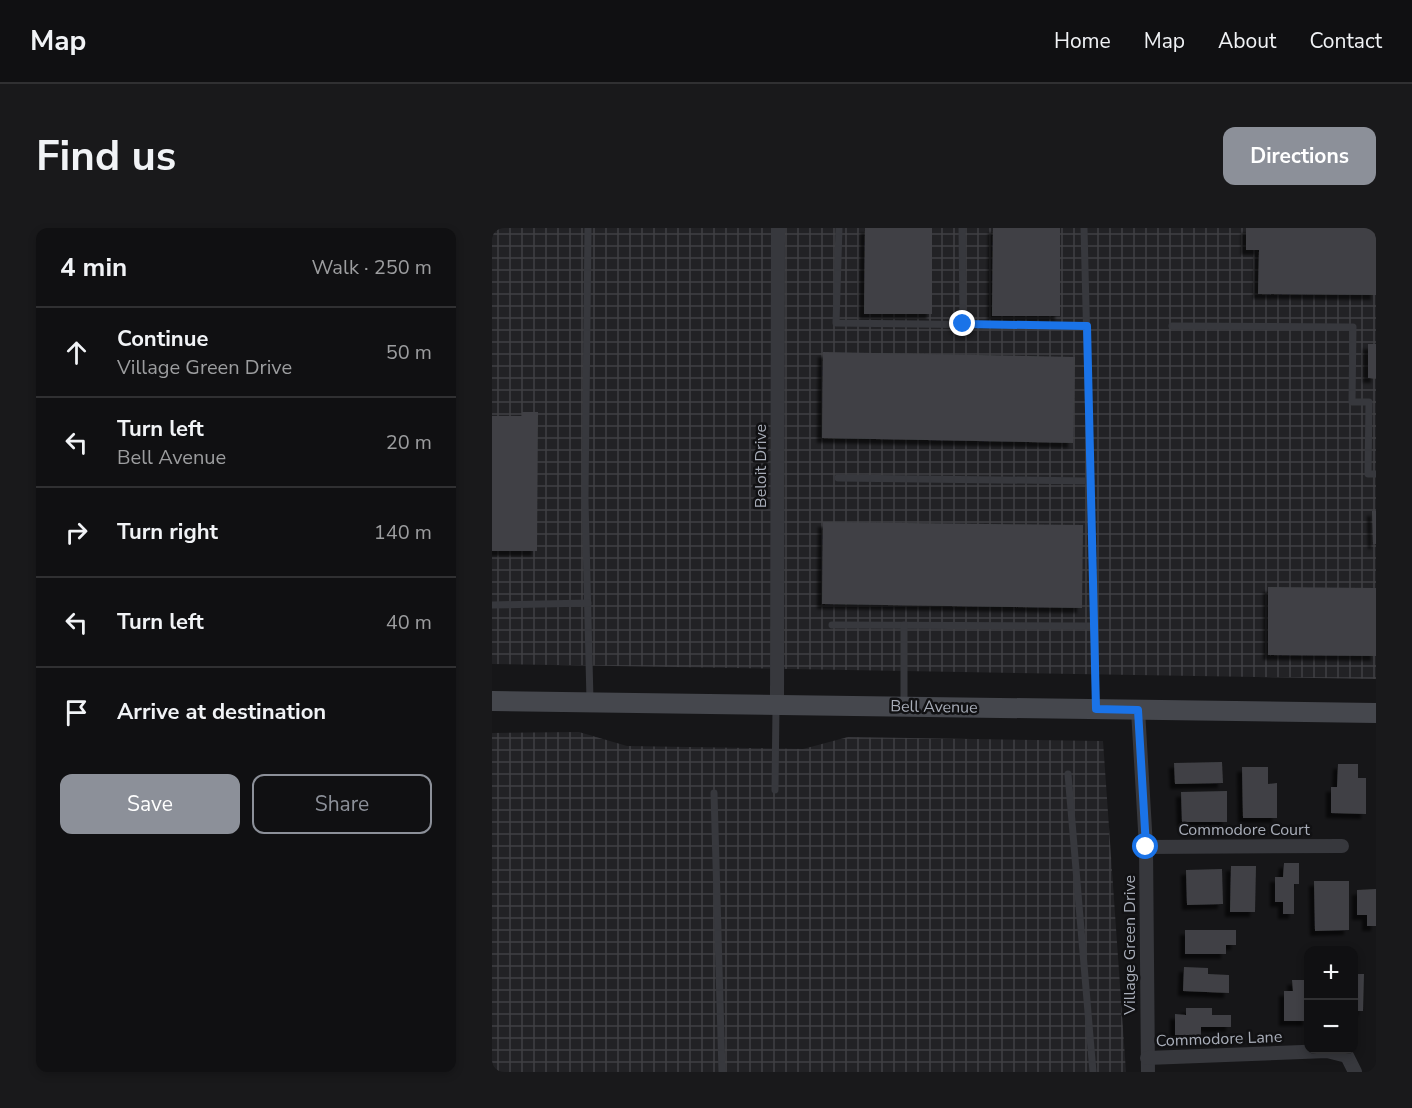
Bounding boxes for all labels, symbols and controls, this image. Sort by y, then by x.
text: Map [30,22,86,60]
text: Home [1054,27,1111,55]
text: Map [1144,27,1185,55]
text: About [1218,27,1276,55]
text: Contact [1309,27,1382,55]
button: Directions [1223,127,1376,185]
text: Find us [36,128,176,185]
text: 4 min [60,250,127,285]
text: Walk · 250 m [312,254,432,281]
route end [949,310,975,336]
text: Continue [117,324,208,354]
icon: ahead [60,336,93,369]
text: 50 m [386,339,432,366]
text: Village Green Drive [117,354,292,381]
text: Turn left [117,414,204,444]
street label: Beloit Drive [750,424,772,508]
icon: left [60,426,93,459]
text: 20 m [386,429,432,456]
text: Bell Avenue [117,444,226,471]
icon: right [60,516,93,549]
text: Turn right [117,517,218,547]
text: 140 m [374,519,432,546]
icon: left [60,606,93,639]
text: Turn left [117,607,204,637]
text: 40 m [386,609,432,636]
street label: Bell Avenue [890,695,978,719]
icon: arrive [60,696,93,729]
text: Arrive at destination [117,697,326,727]
button: Save [60,774,240,834]
button: Share [252,774,432,834]
street label: Commodore Court [1178,819,1310,841]
route start [1132,833,1158,859]
street label: Village Green Drive [1119,875,1141,1016]
map controls [1304,946,1358,1054]
button: + [1304,946,1358,1000]
button: − [1304,1000,1358,1054]
street label: Commodore Lane [1155,1026,1283,1052]

